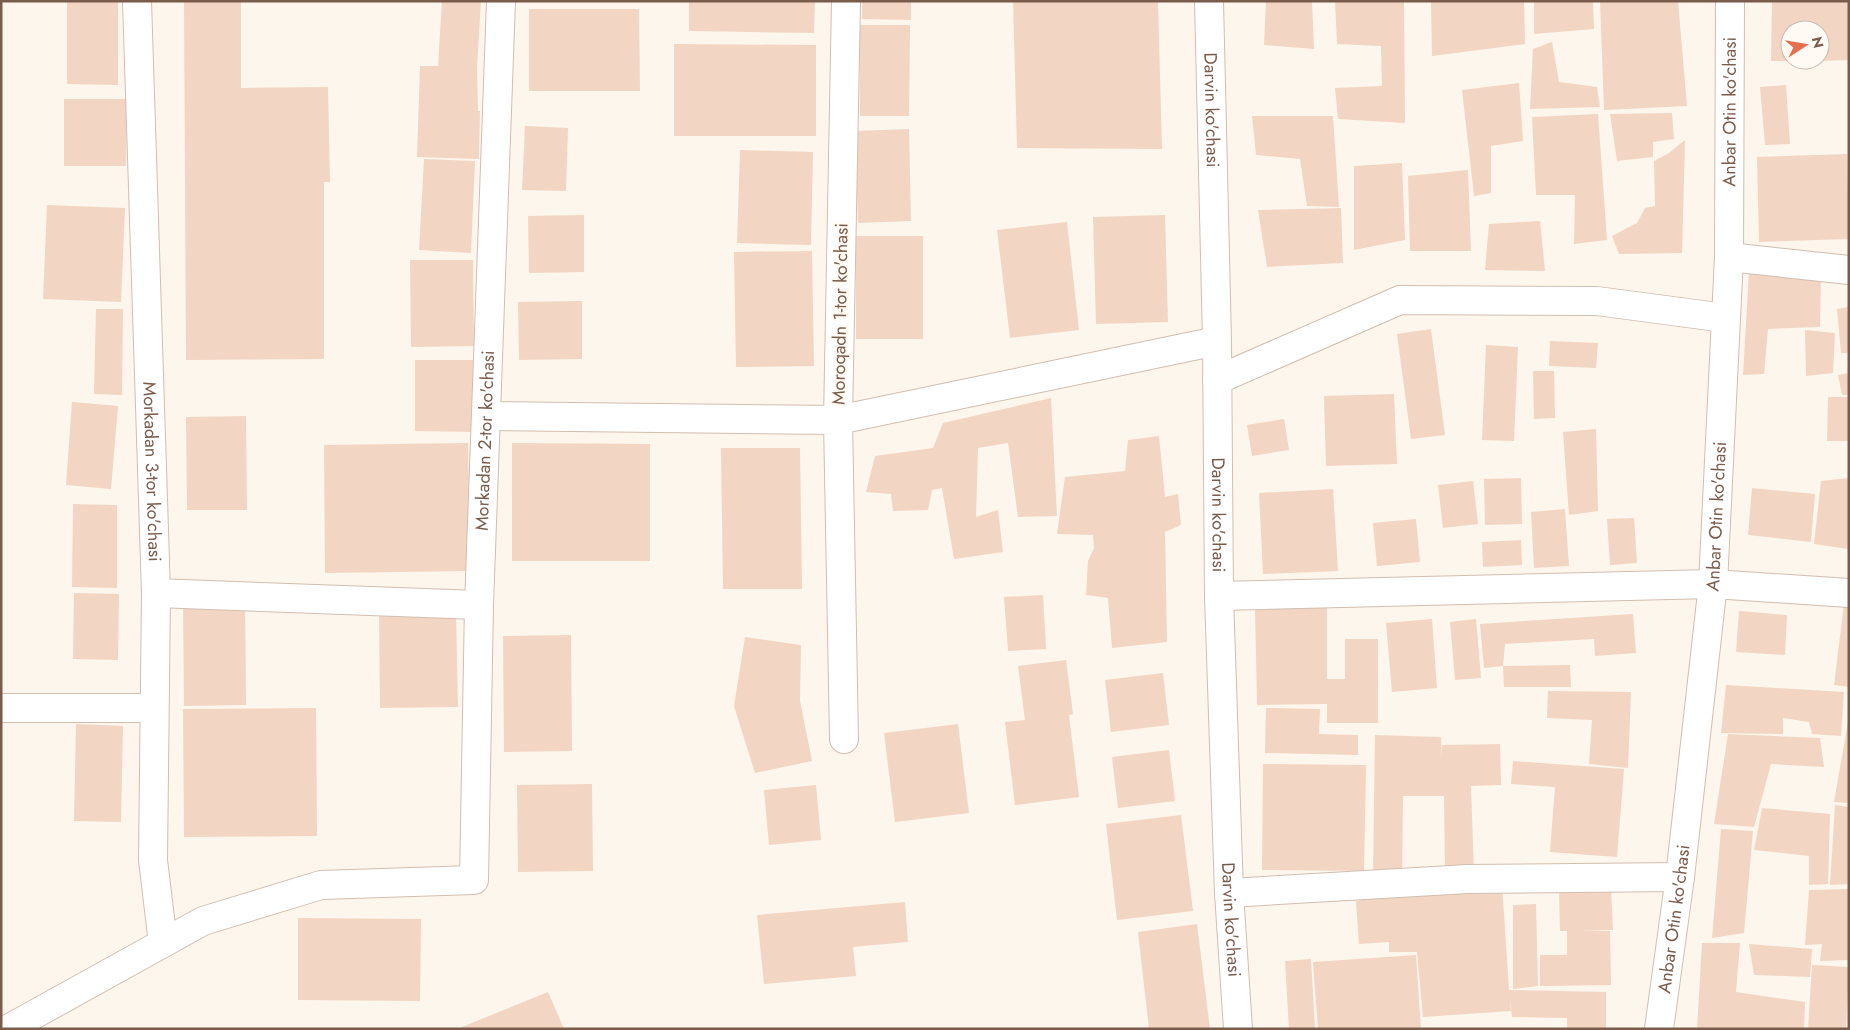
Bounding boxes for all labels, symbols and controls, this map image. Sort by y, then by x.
north arrow [1780,20,1830,70]
text: N [1807,35,1829,50]
street label: Anbar Otin ko'chasi [1716,37,1743,187]
street label: Darvin ko'chasi [1197,52,1226,168]
street label: Morоqadn 1-tor ko'chasi [825,223,855,405]
street label: Morkadan 2-tor ko'chasi [469,350,501,531]
street label: Morkadan 3-tor ko'chasi [136,381,168,562]
street label: Anbar Otin ko'chasi [1699,441,1733,593]
street label: Darvin ko'chasi [1205,457,1232,572]
street label: Anbar Otin ko'chasi [1651,843,1697,995]
street label: Darvin ko'chasi [1215,862,1248,978]

